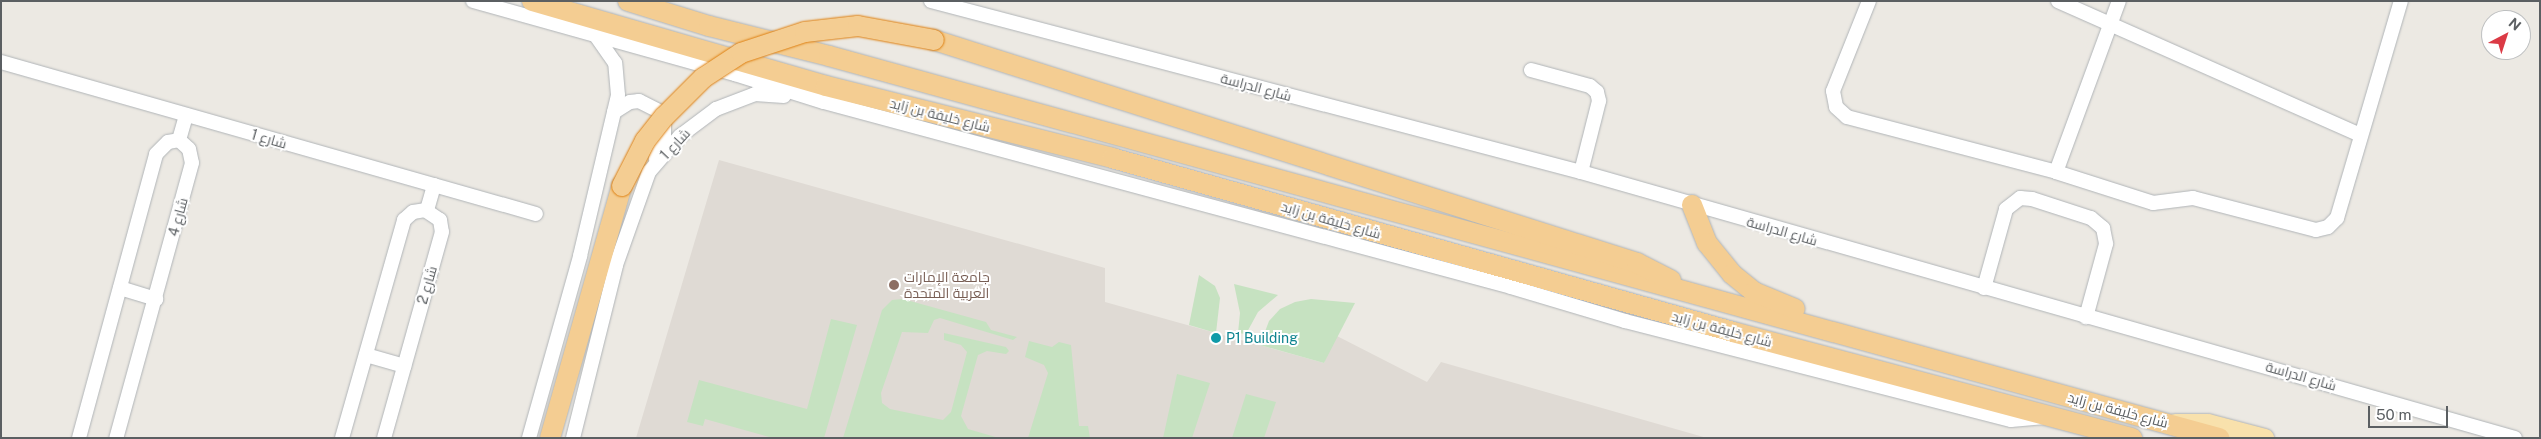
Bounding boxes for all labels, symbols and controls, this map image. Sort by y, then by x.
north arrow [2481,10,2531,60]
text: N [2506,15,2524,34]
street label: شارع الدراسة [1219,69,1293,105]
street label: شارع خليفة بن زايد [888,94,992,136]
street label: شارع 1 [657,125,693,163]
street label: شارع 1 [249,126,289,152]
street label: شارع 4 [165,196,191,238]
street label: شارع خليفة بن زايد [1279,198,1383,242]
street label: شارع الدراسة [1745,213,1819,249]
street label: شارع 2 [414,264,440,306]
place label: جامعة الإمارات العربية المتحدة [904,269,990,302]
marker: جامعة الإمارات العربية المتحدة [888,279,900,291]
street label: شارع خليفة بن زايد [1670,308,1774,350]
place label: P1 Building [1226,330,1298,346]
marker: P1 Building [1210,332,1222,344]
street label: شارع الدراسة [2264,358,2338,394]
street label: شارع خليفة بن زايد [2066,389,2170,431]
scale bar [2371,396,2451,428]
text: 50 m [2376,406,2411,423]

